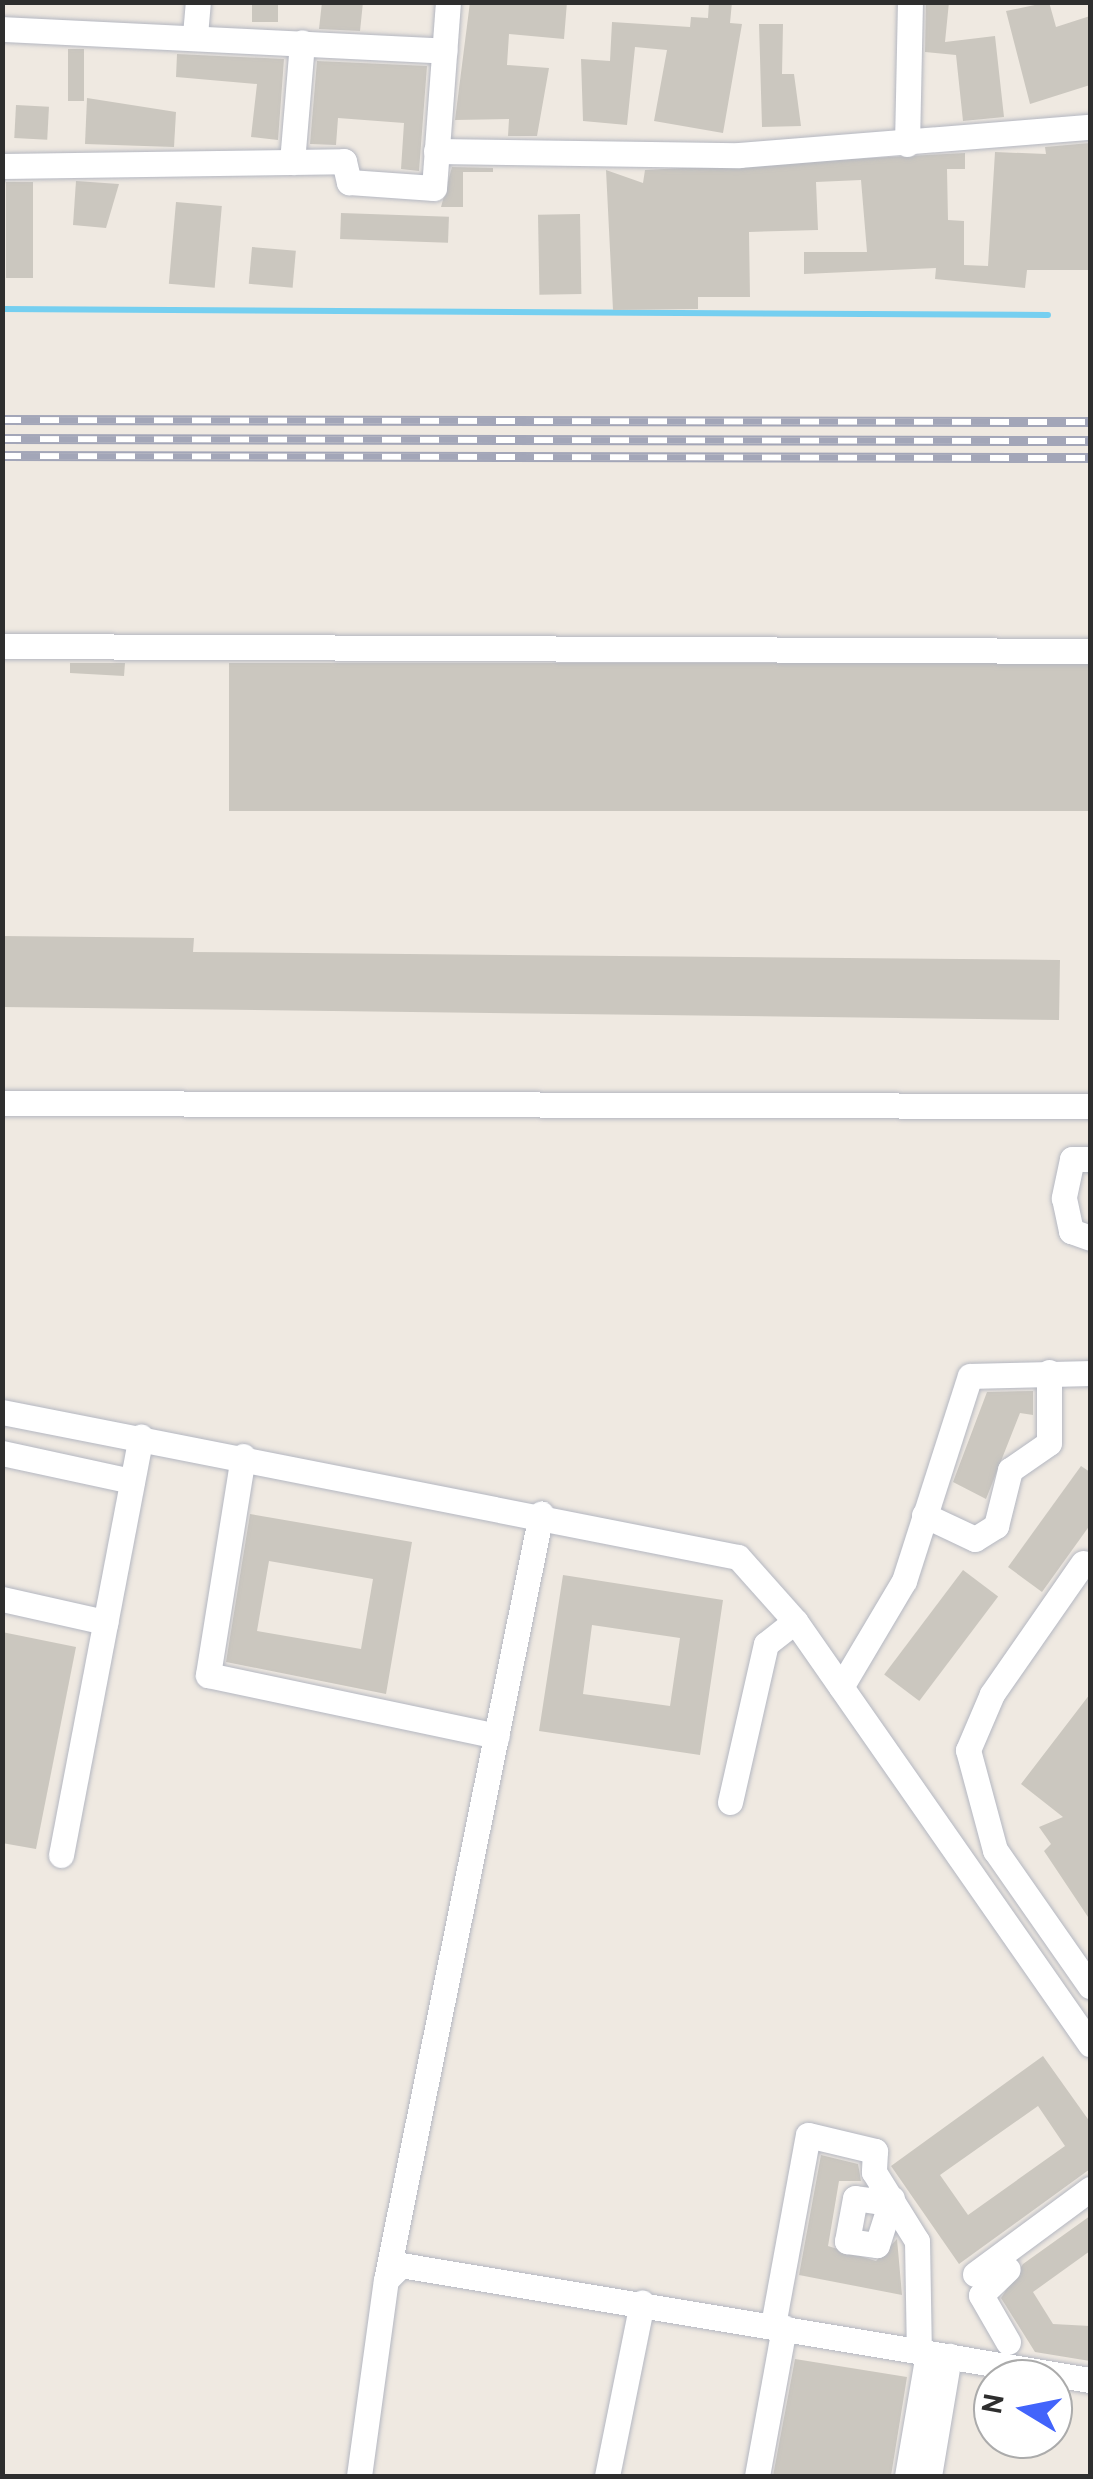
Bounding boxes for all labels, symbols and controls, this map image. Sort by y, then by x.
north arrow [973,2359,1073,2459]
text: N [976,2391,1015,2417]

